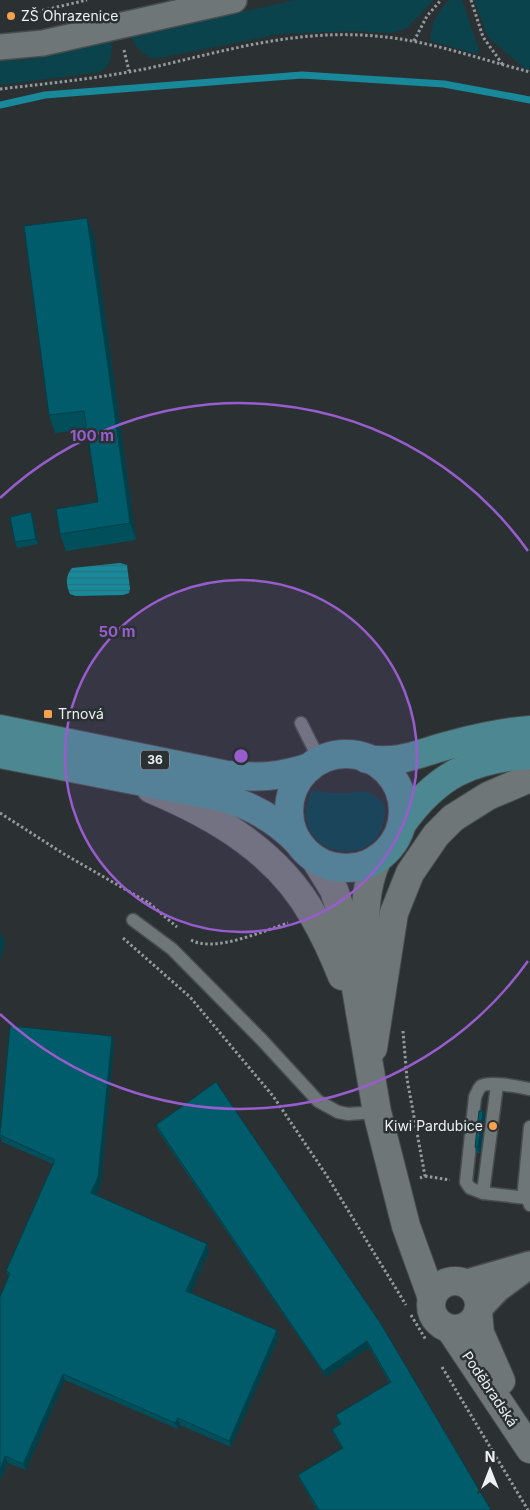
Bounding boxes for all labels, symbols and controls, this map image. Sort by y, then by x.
place label: ZŠ Ohrazenice [21,7,118,24]
marker: ZŠ Ohrazenice [5,10,17,22]
text: 100 m [70,426,114,445]
text: 50 m [99,622,135,641]
place label: Trnová [58,705,104,722]
marker: Trnová [42,708,54,720]
centre of rings [232,747,250,765]
road number: 36 [141,750,169,770]
place label: Kiwi Pardubice [384,1117,483,1134]
marker: Kiwi Pardubice [487,1120,499,1132]
street label: Poděbradská [459,1348,522,1430]
north arrow [465,1445,515,1495]
text: N [485,1448,495,1465]

